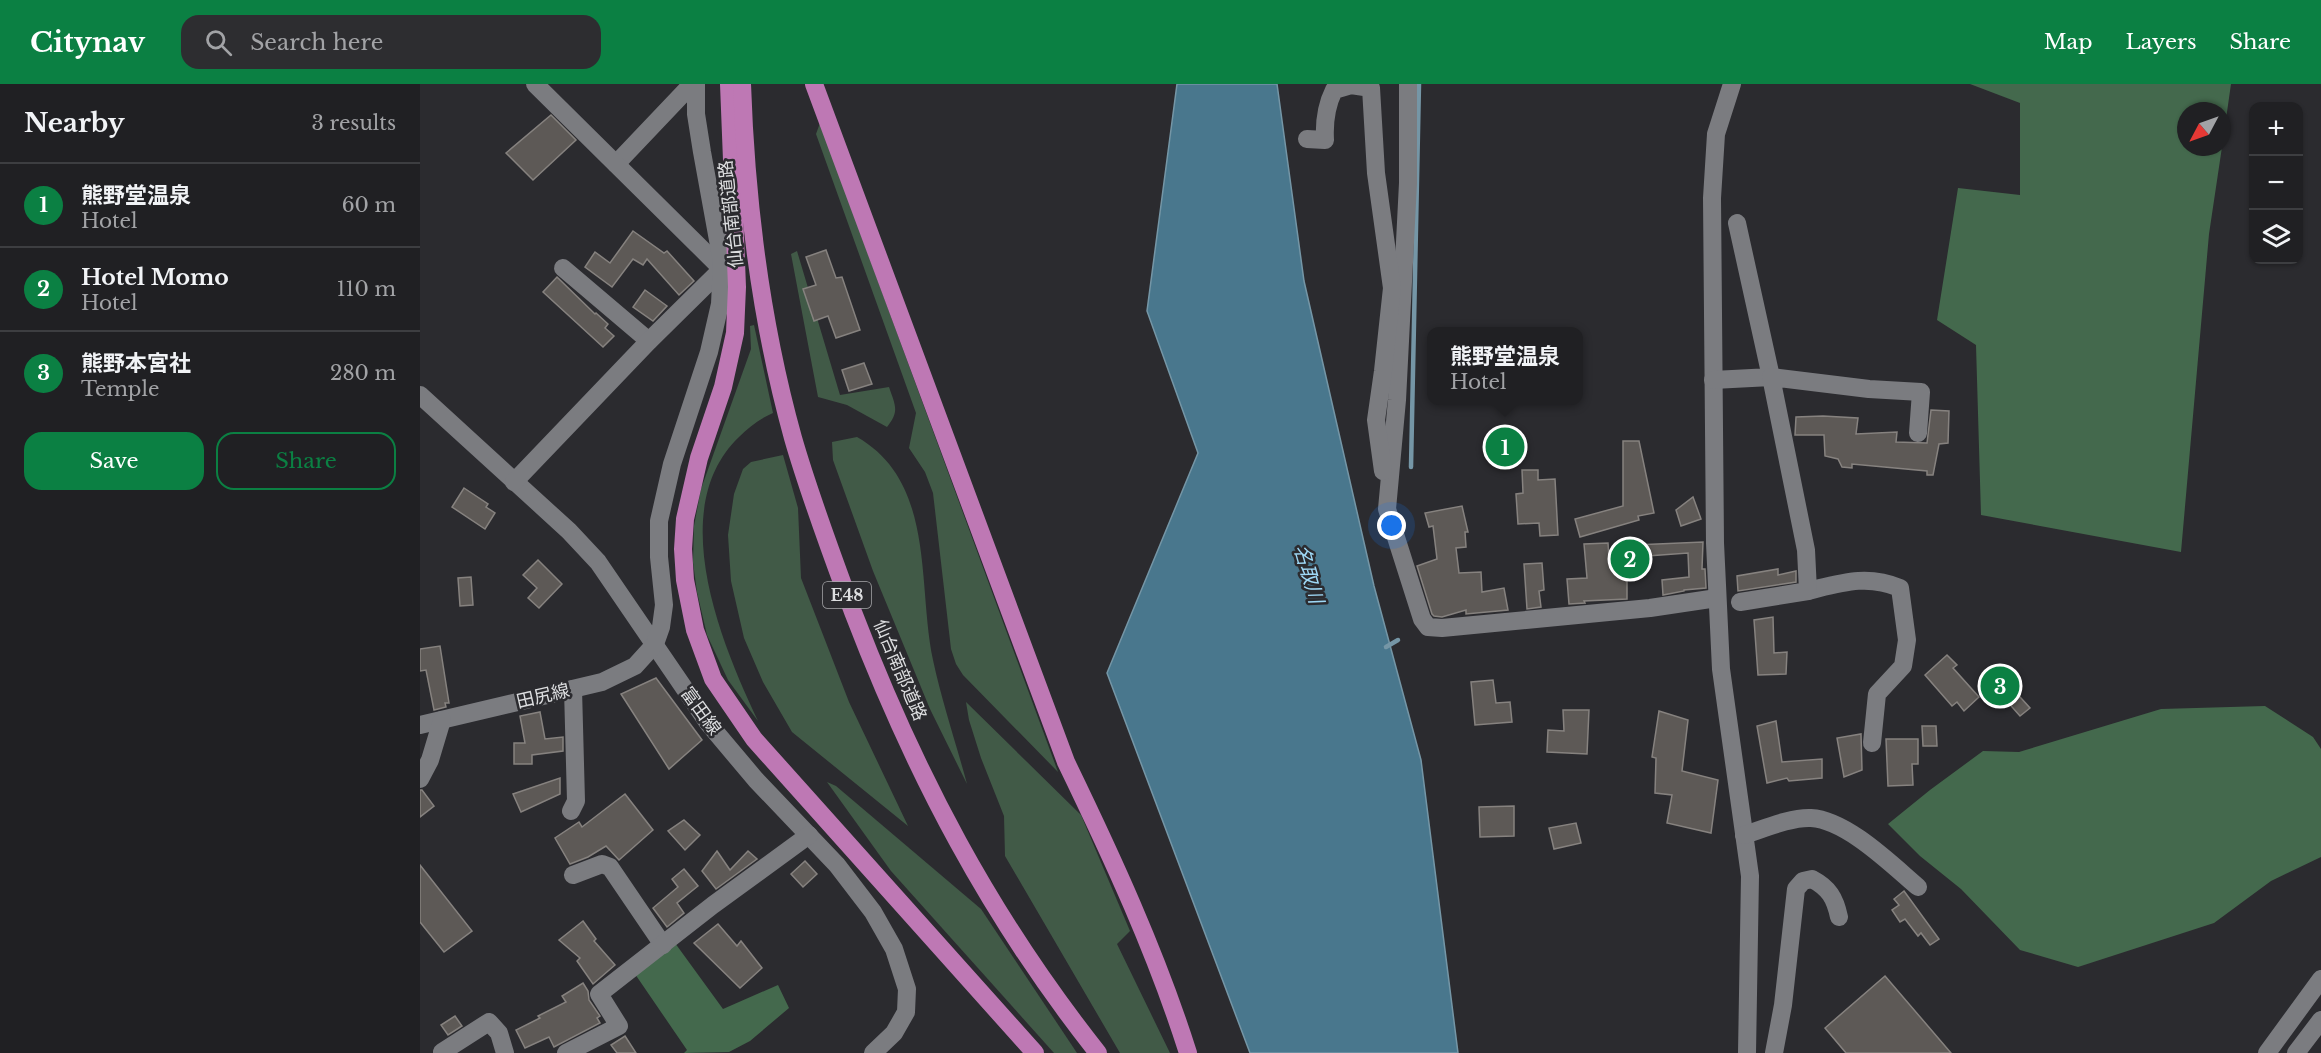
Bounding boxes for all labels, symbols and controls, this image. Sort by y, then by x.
search box [181,15,601,69]
text: Citynav [30,25,145,60]
icon: search [202,26,235,59]
text: Search here [250,29,383,56]
text: Map [2044,29,2093,55]
text: Layers [2126,29,2197,55]
text: Share [2230,29,2291,55]
north arrow [2177,102,2231,156]
map controls [2249,102,2303,264]
button: + [2249,102,2303,156]
text: Nearby [24,107,125,139]
text: 3 results [312,111,396,135]
button: − [2249,156,2303,210]
street label: 仙台南部道路 [714,159,748,269]
text: 熊野堂温泉 [81,182,191,209]
text: 1 [39,193,48,217]
text: 60 m [342,193,396,217]
text: Hotel [81,209,138,233]
button: layers [2249,210,2303,264]
text: Hotel Momo [81,264,229,291]
text: 2 [37,277,50,301]
text: 110 m [337,277,396,301]
text: Hotel [81,291,138,315]
popup [1427,327,1583,405]
text: 熊野堂温泉 [1450,343,1560,370]
text: 熊野本宮社 [81,350,191,377]
text: 3 [37,361,50,385]
text: 280 m [330,361,396,385]
text: Hotel [1450,370,1507,394]
text: Temple [81,377,159,401]
pin: 1 [1486,424,1524,470]
button: Save [24,432,204,490]
button: Share [216,432,396,490]
your location [1377,511,1406,540]
pin: 2 [1610,536,1650,582]
water label: 名取川 [1289,542,1329,608]
road number: E48 [823,582,871,608]
street label: 仙台南部道路 [869,616,931,724]
pin: 3 [1980,664,2020,708]
street label: 田尻線 [514,679,572,713]
street label: 富田線 [676,683,726,739]

